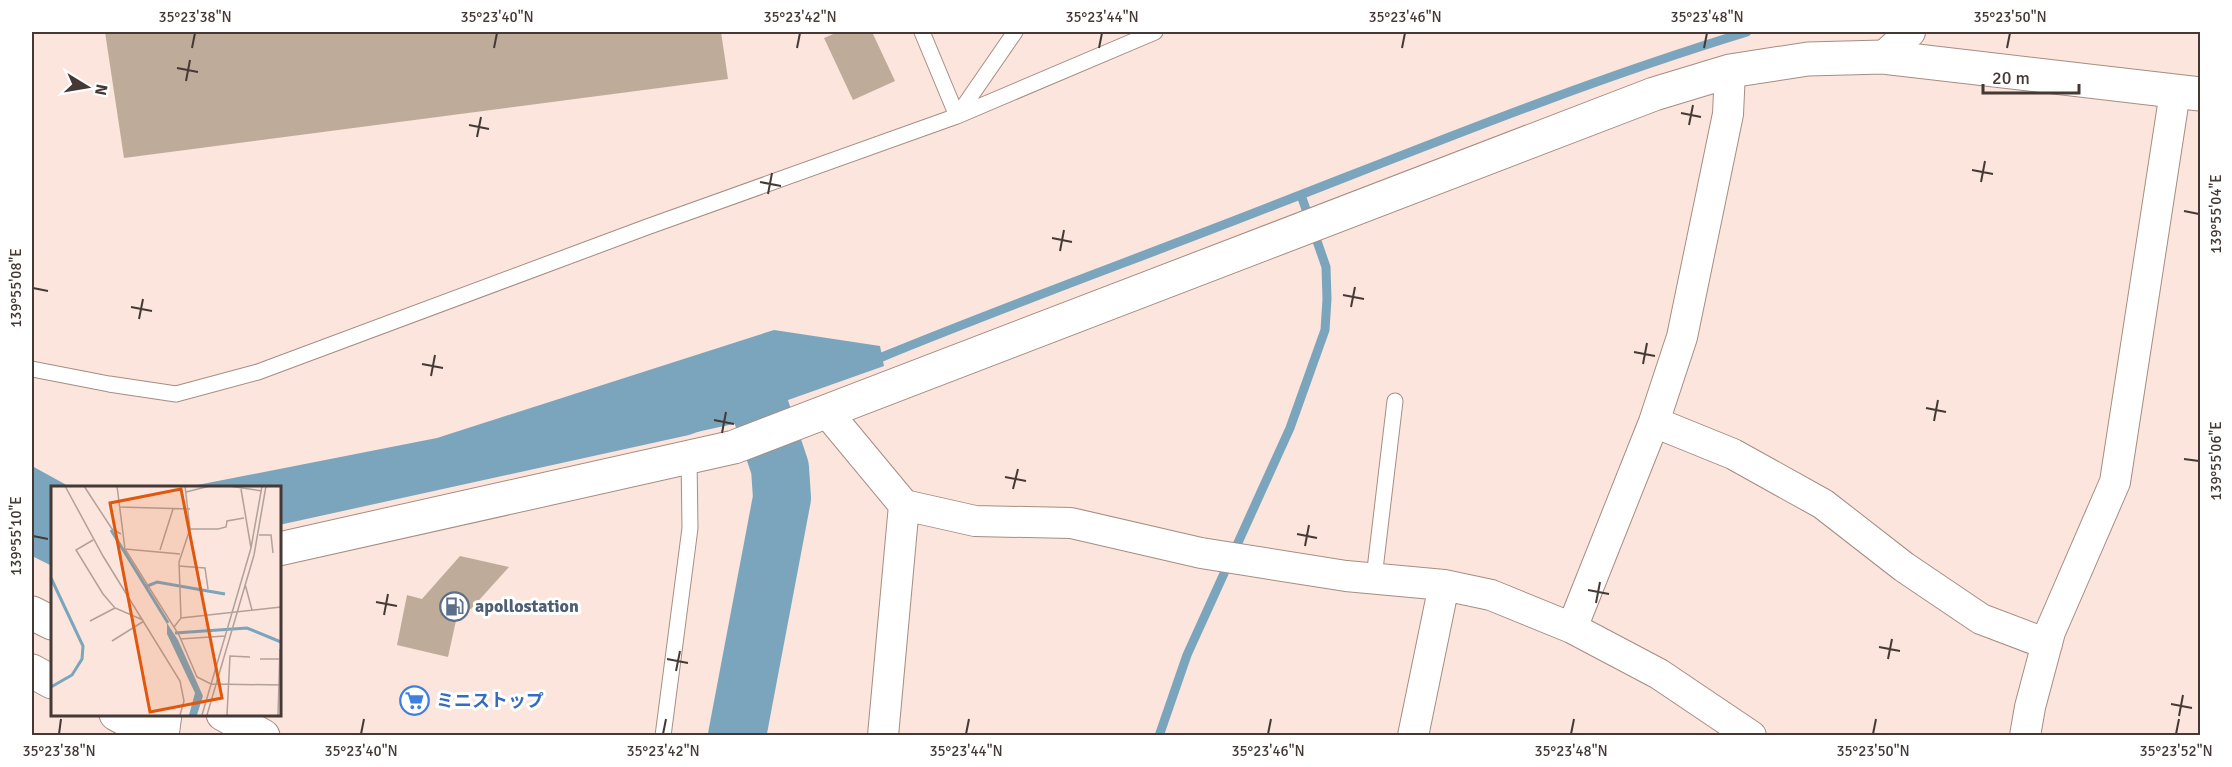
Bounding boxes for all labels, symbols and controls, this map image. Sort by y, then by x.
text: 35°23'38"N [158,8,232,26]
text: 35°23'40"N [460,8,534,26]
text: 35°23'42"N [763,8,837,26]
text: 35°23'44"N [1065,8,1139,26]
text: 35°23'46"N [1368,8,1442,26]
text: 35°23'48"N [1670,8,1744,26]
text: 35°23'50"N [1973,8,2047,26]
north arrow [57,57,117,117]
scale bar [1983,57,2079,95]
text: 20 m [1992,67,2030,89]
text: N [90,82,112,97]
text: 139°55'04"E [2207,174,2225,254]
text: 139°55'08"E [7,248,25,328]
text: 139°55'06"E [2207,421,2225,501]
inset map [51,486,280,716]
text: 139°55'10"E [7,496,25,576]
fuel station icon: apollostation [438,590,470,622]
place label: apollostation [475,595,579,617]
supermarket icon: ミニストップ [399,685,431,717]
place label: ミニストップ [436,690,544,712]
text: 35°23'38"N [22,742,96,760]
text: 35°23'40"N [324,742,398,760]
text: 35°23'42"N [626,742,700,760]
text: 35°23'44"N [929,742,1003,760]
text: 35°23'46"N [1231,742,1305,760]
text: 35°23'48"N [1534,742,1608,760]
text: 35°23'50"N [1836,742,1910,760]
text: 35°23'52"N [2139,742,2213,760]

